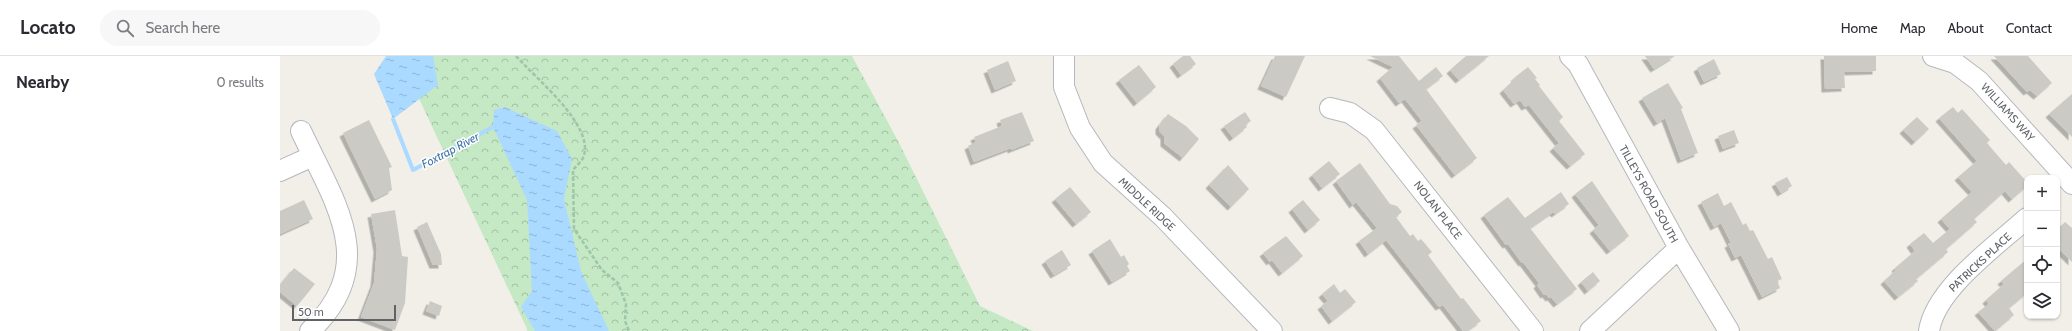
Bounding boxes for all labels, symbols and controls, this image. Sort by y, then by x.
search box [100,10,380,46]
text: Locato [20,16,76,39]
icon: search [114,17,136,39]
text: Search here [146,19,220,37]
text: Home [1841,19,1878,37]
text: Map [1900,19,1925,37]
text: About [1947,19,1984,37]
text: Contact [2006,19,2052,37]
text: Nearby [16,72,69,92]
text: 0 results [216,74,264,90]
street label: WILLIAMS WAY [1978,80,2038,145]
water label: Foxtrap River [419,128,482,171]
street label: TILLEYS ROAD SOUTH [1616,143,1682,245]
street label: MIDDLE RIDGE [1116,174,1178,234]
map controls [2024,175,2060,319]
button: + [2024,175,2060,211]
street label: NOLAN PLACE [1411,178,1465,242]
button: − [2024,211,2060,247]
street label: PATRICKS PLACE [1946,229,2014,295]
button: locate [2024,247,2060,283]
button: layers [2024,283,2060,319]
scale bar [292,303,396,322]
text: 50 m [298,305,324,319]

